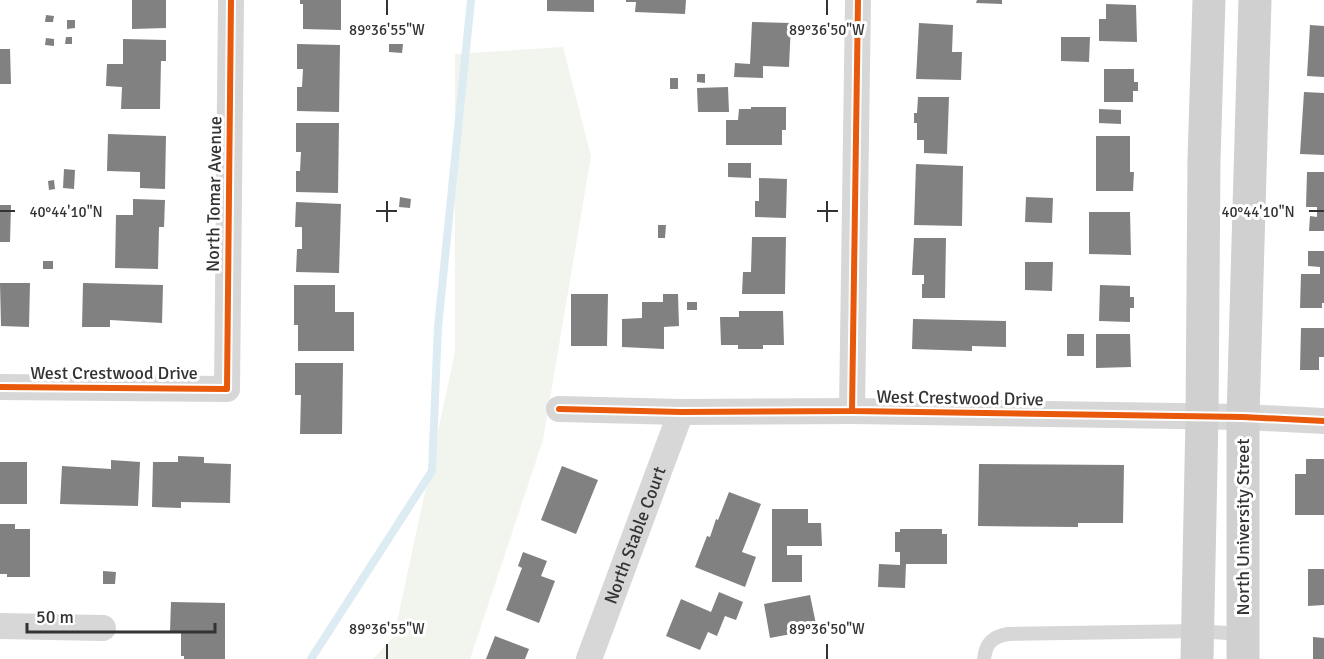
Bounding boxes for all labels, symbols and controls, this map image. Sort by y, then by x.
text: 89°36'55"W [349,21,425,39]
text: 89°36'50"W [789,21,865,39]
street label: North Tomar Avenue [202,116,226,272]
text: 40°44'10"N [29,203,103,221]
text: 40°44'10"N [1221,203,1295,221]
street label: West Crestwood Drive [30,362,198,384]
street label: West Crestwood Drive [876,386,1044,410]
street label: North University Street [1232,438,1254,616]
street label: North Stable Court [599,464,671,607]
scale bar [27,596,214,634]
text: 50 m [36,606,74,628]
text: 89°36'55"W [349,620,425,638]
text: 89°36'50"W [789,620,865,638]

